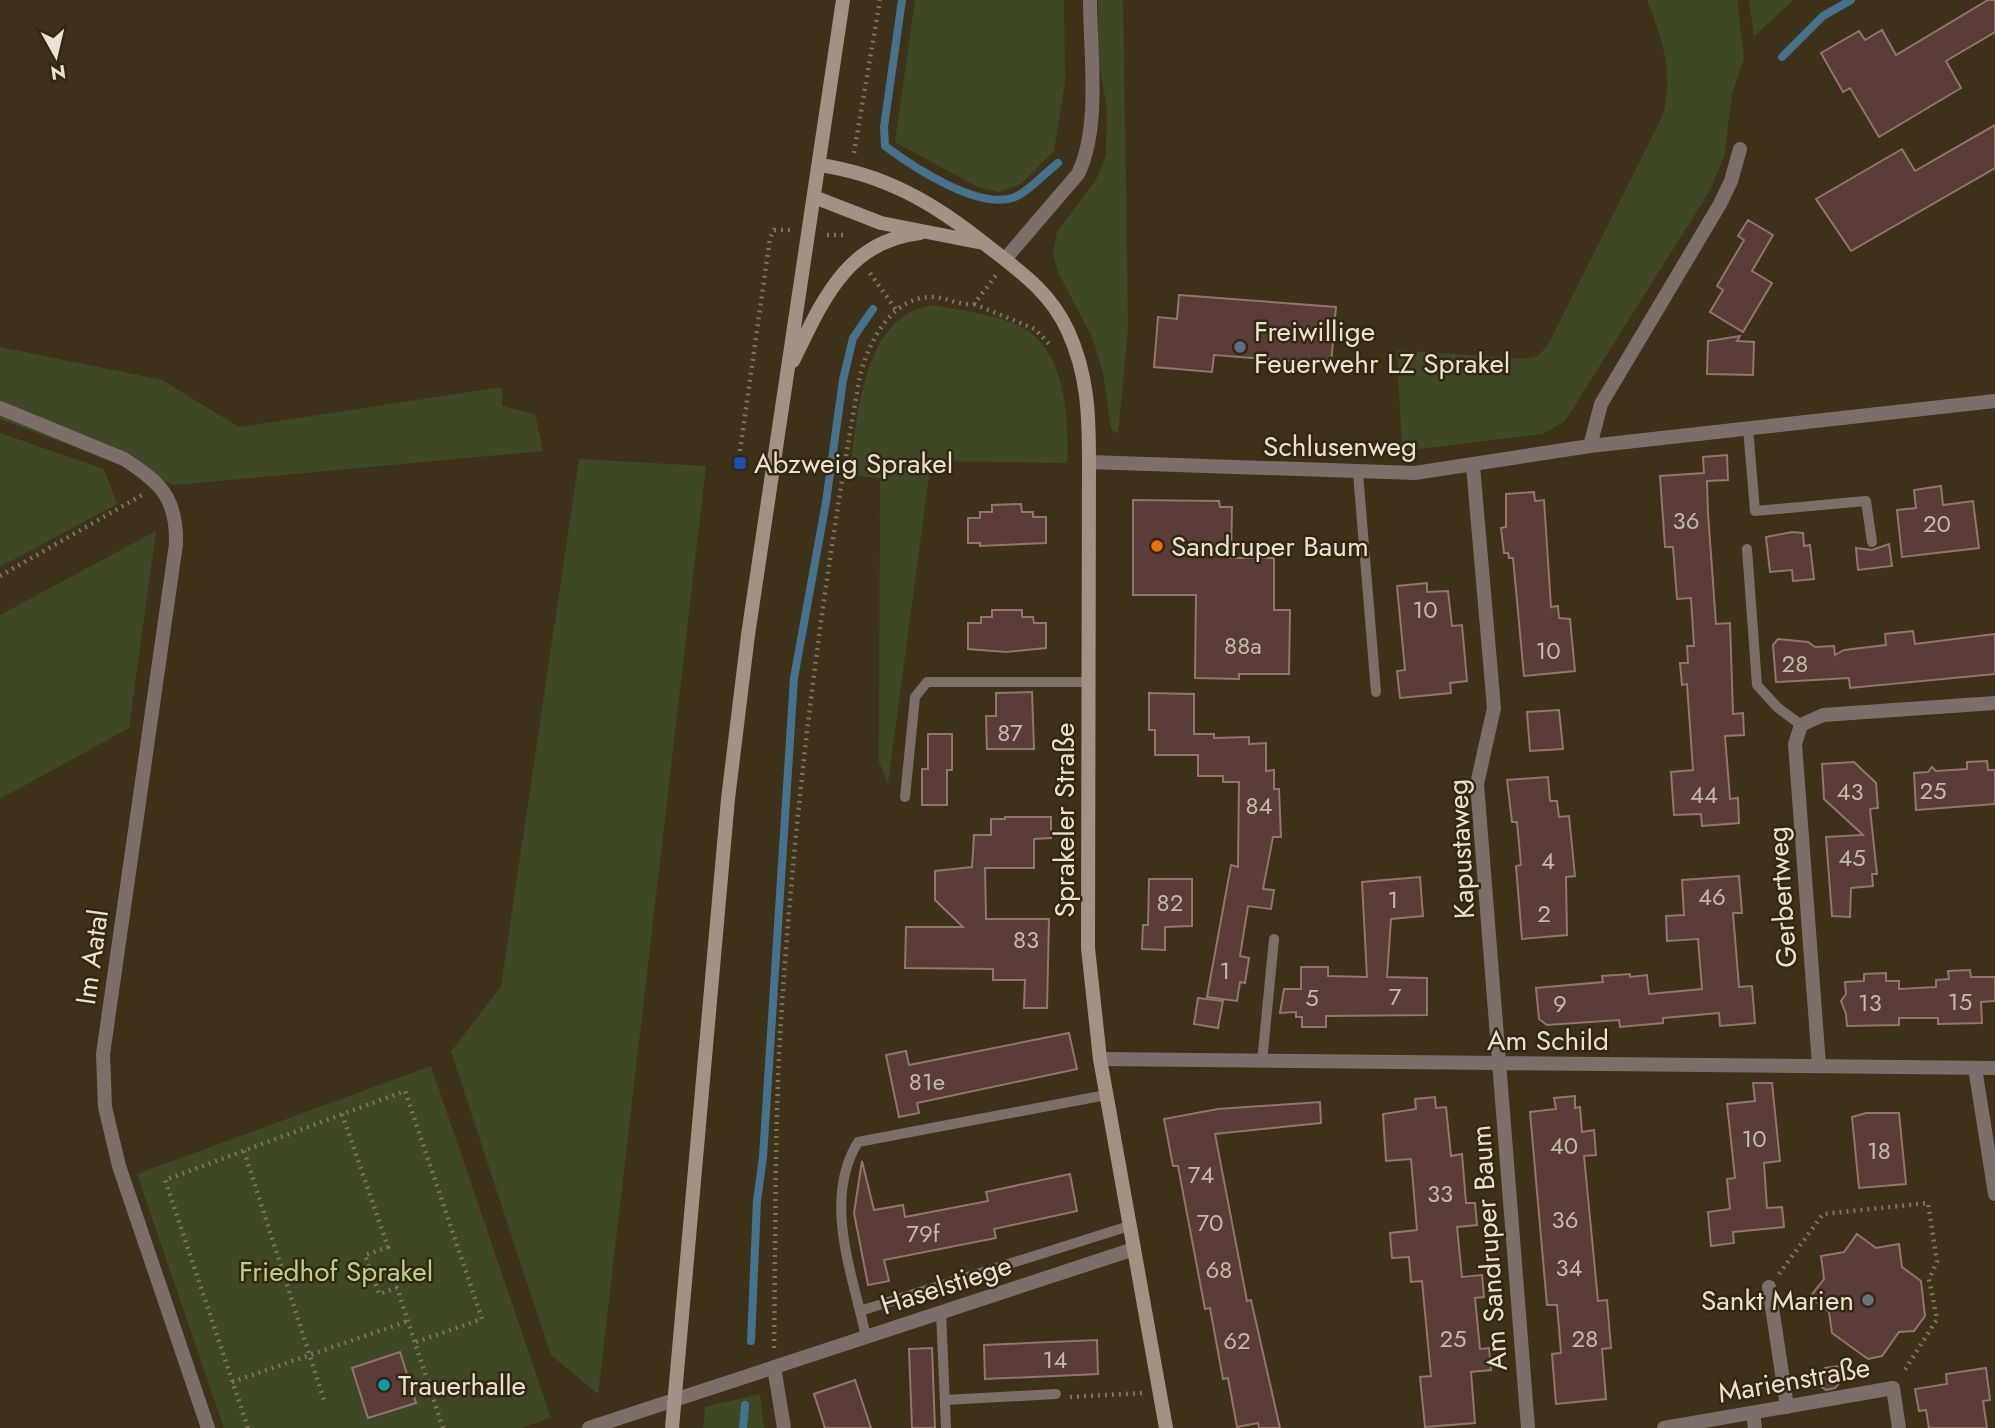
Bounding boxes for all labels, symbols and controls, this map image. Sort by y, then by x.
north arrow [21,21,91,91]
text: N [49,58,68,87]
place label: Freiwillige Feuerwehr LZ Sprakel [1254,311,1510,384]
marker: Freiwillige Feuerwehr LZ Sprakel [1232,339,1248,355]
street label: Schlusenweg [1263,426,1417,467]
place label: Abzweig Sprakel [754,443,953,484]
marker: Abzweig Sprakel [732,455,748,471]
house number: 36 [1673,503,1699,538]
house number: 20 [1923,506,1951,541]
place label: Sandruper Baum [1171,526,1369,567]
marker: Sandruper Baum [1149,538,1165,554]
house number: 10 [1412,592,1438,627]
house number: 88a [1224,628,1262,663]
house number: 10 [1535,633,1561,668]
house number: 28 [1782,646,1808,681]
house number: 87 [997,715,1023,750]
street label: Sprakeler Straße [1044,723,1085,917]
house number: 25 [1919,773,1947,808]
house number: 43 [1836,774,1864,809]
house number: 44 [1690,777,1718,812]
street label: Kapustaweg [1437,778,1485,920]
house number: 84 [1245,788,1273,823]
street label: Gerbertweg [1757,825,1807,969]
house number: 45 [1838,840,1866,875]
house number: 4 [1541,843,1555,878]
house number: 46 [1698,879,1726,914]
house number: 1 [1388,882,1398,917]
house number: 82 [1157,885,1183,920]
house number: 2 [1537,896,1551,931]
street label: Im Aatal [65,907,119,1007]
house number: 83 [1013,922,1039,957]
house number: 1 [1220,953,1230,988]
house number: 7 [1389,979,1402,1014]
house number: 5 [1305,980,1319,1015]
house number: 15 [1948,984,1972,1019]
house number: 13 [1858,985,1882,1020]
house number: 9 [1553,986,1567,1021]
street label: Am Schild [1487,1020,1609,1061]
house number: 81e [909,1064,945,1099]
house number: 10 [1741,1121,1767,1156]
street label: Am Sandruper Baum [1460,1124,1518,1372]
house number: 40 [1550,1128,1578,1163]
house number: 18 [1867,1133,1891,1168]
house number: 74 [1188,1157,1214,1192]
house number: 33 [1427,1176,1453,1211]
house number: 36 [1552,1202,1578,1237]
house number: 70 [1197,1205,1224,1240]
house number: 79f [906,1216,941,1251]
street label: Haselstiege [875,1245,1017,1325]
house number: 34 [1555,1250,1583,1285]
park label: Friedhof Sprakel [239,1251,433,1292]
house number: 68 [1206,1252,1232,1287]
place label: Sankt Marien [1701,1280,1854,1321]
marker: Sankt Marien [1860,1292,1876,1308]
house number: 25 [1439,1321,1467,1356]
house number: 28 [1572,1321,1598,1356]
house number: 62 [1223,1323,1251,1358]
house number: 14 [1043,1342,1067,1377]
street label: Marienstraße [1715,1346,1873,1414]
place label: Trauerhalle [398,1365,526,1406]
marker: Trauerhalle [376,1377,392,1393]

